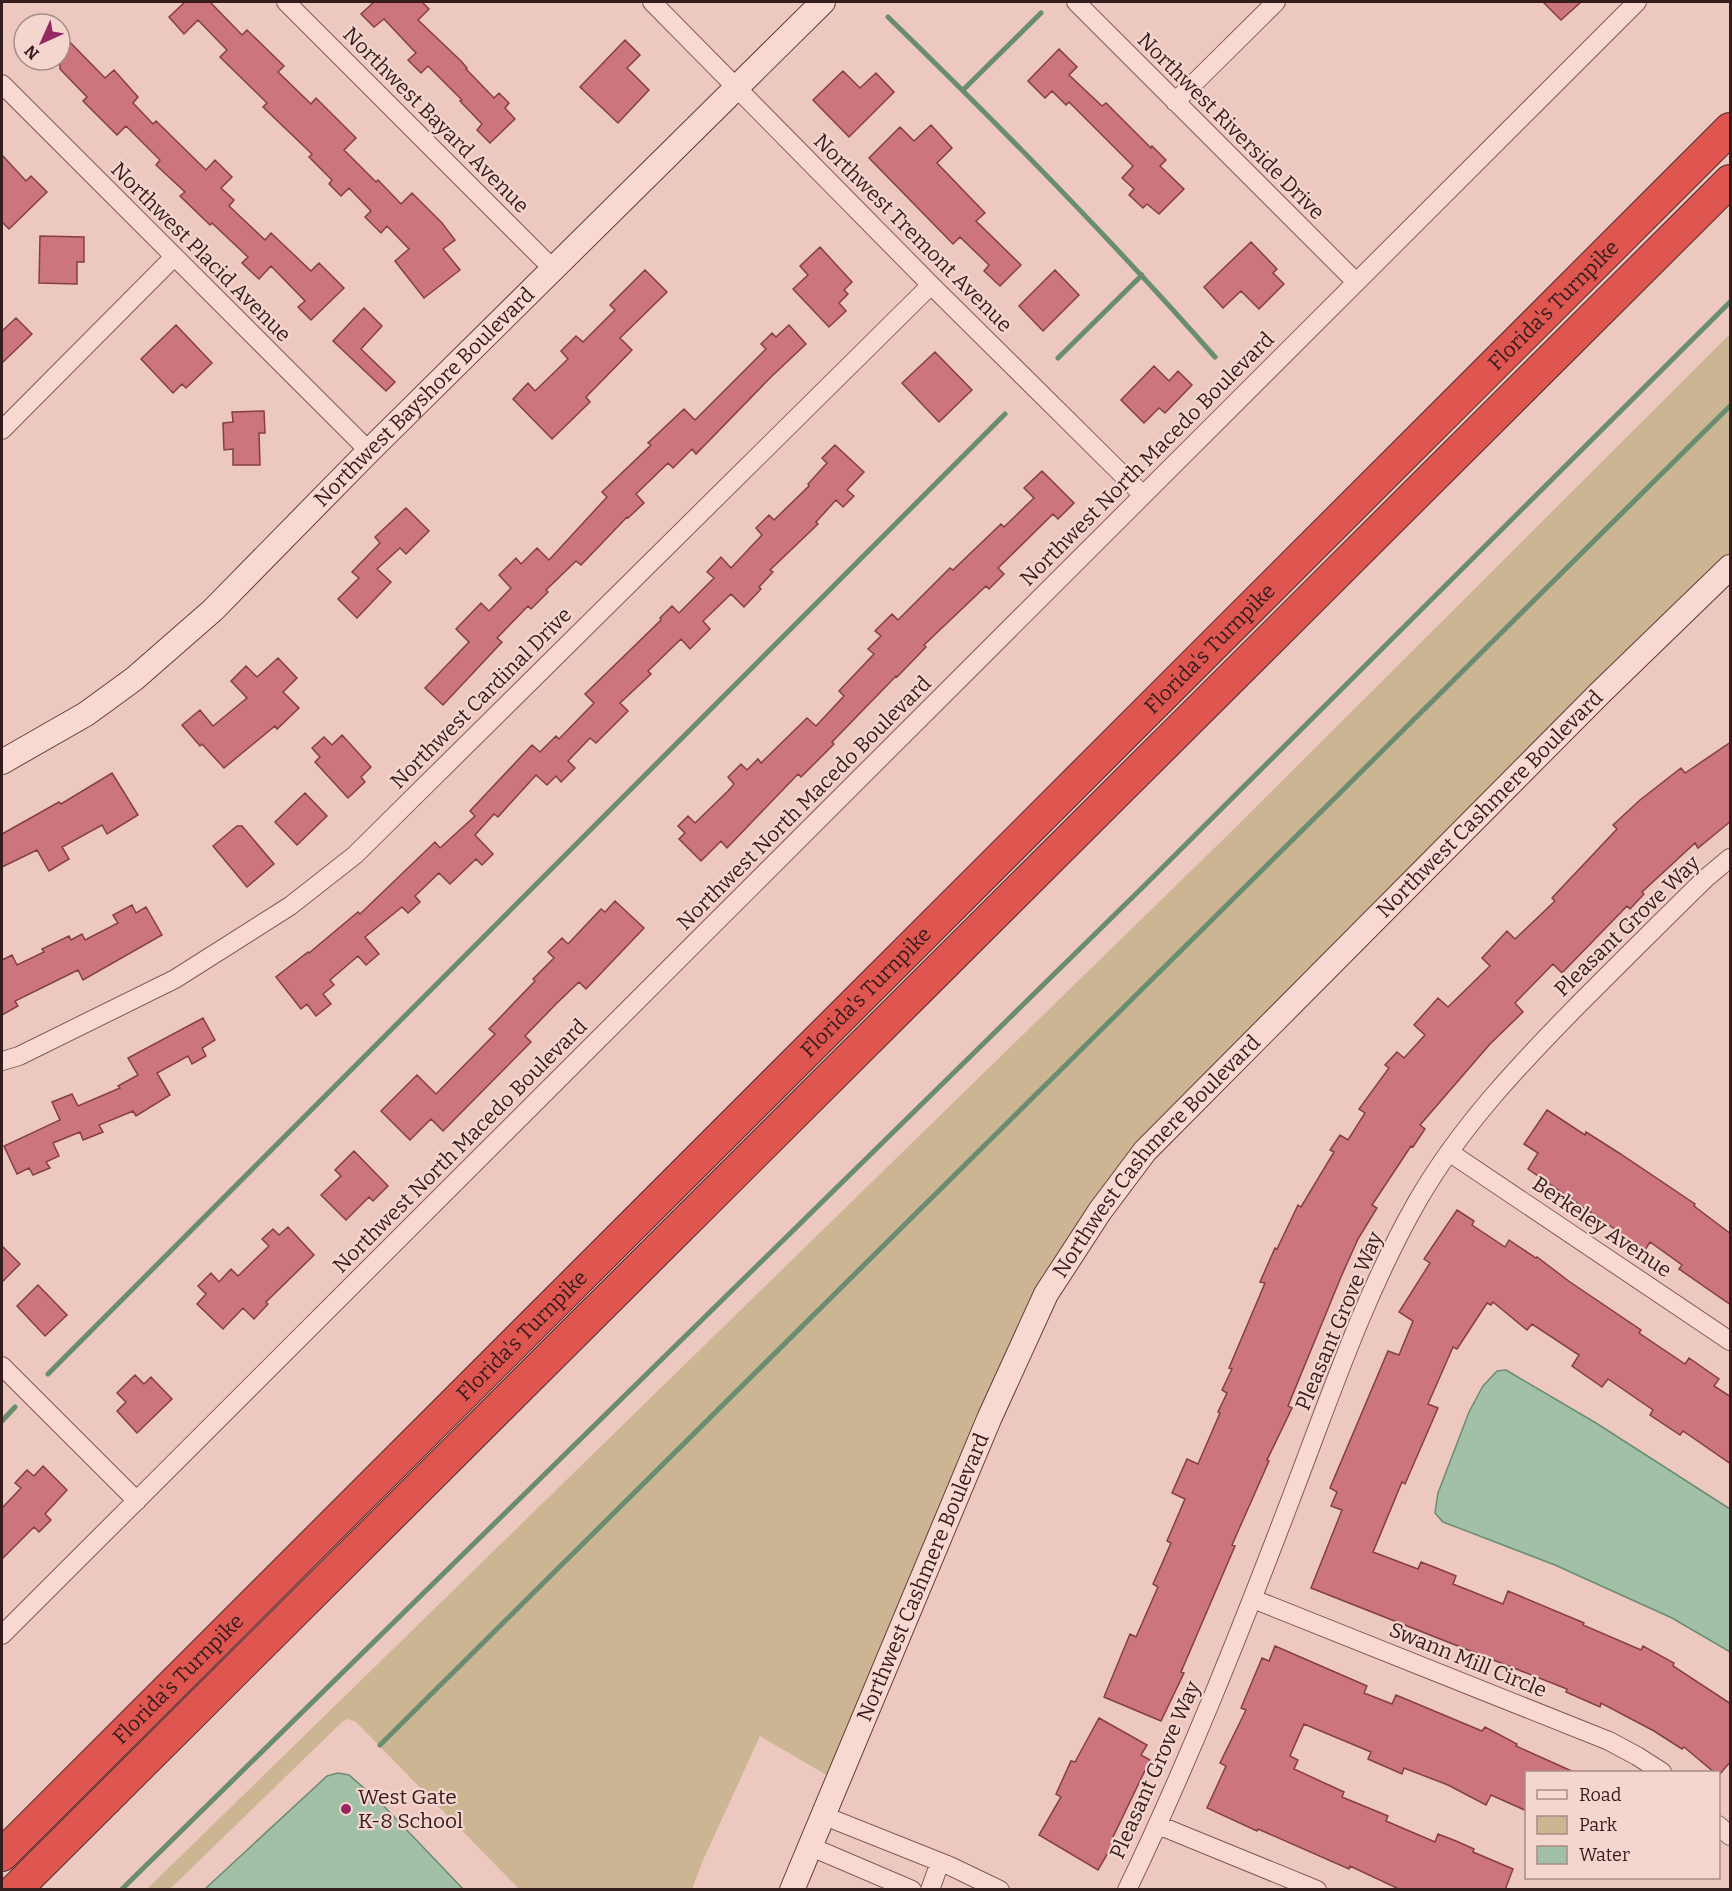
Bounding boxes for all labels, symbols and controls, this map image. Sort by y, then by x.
north arrow [12,12,72,72]
street label: Northwest Bayard Avenue [337,21,535,219]
street label: Northwest Riverside Drive [1132,27,1330,225]
text: N [21,41,43,63]
street label: Northwest Tremont Avenue [808,128,1018,338]
street label: Northwest Placid Avenue [106,157,296,347]
street label: Florida's Turnpike [1483,234,1624,376]
street label: Northwest Bayshore Boulevard [309,282,540,512]
street label: Northwest North Macedo Boulevard [1014,326,1280,592]
street label: Florida's Turnpike [1139,578,1281,719]
street label: Northwest Cardinal Drive [385,602,577,794]
street label: Northwest North Macedo Boulevard [671,670,937,936]
street label: Northwest Cashmere Boulevard [1371,685,1608,923]
street label: Pleasant Grove Way [1549,849,1706,1002]
street label: Florida's Turnpike [795,921,937,1063]
street label: Northwest North Macedo Boulevard [327,1013,593,1279]
street label: Northwest Cashmere Boulevard [1047,1030,1266,1283]
street label: Berkeley Avenue [1527,1171,1677,1283]
street label: Pleasant Grove Way [1290,1227,1389,1414]
street label: Florida's Turnpike [451,1265,593,1406]
street label: Northwest Cashmere Boulevard [851,1429,995,1725]
street label: Florida's Turnpike [107,1608,249,1750]
street label: Swann Mill Circle [1385,1617,1551,1703]
street label: Pleasant Grove Way [1104,1676,1206,1863]
legend [1525,1771,1720,1879]
place label: West Gate K-8 School [358,1784,463,1834]
text: Road [1579,1784,1622,1806]
marker: West Gate K-8 School [339,1802,353,1816]
text: Park [1579,1814,1618,1836]
text: Water [1579,1844,1630,1866]

